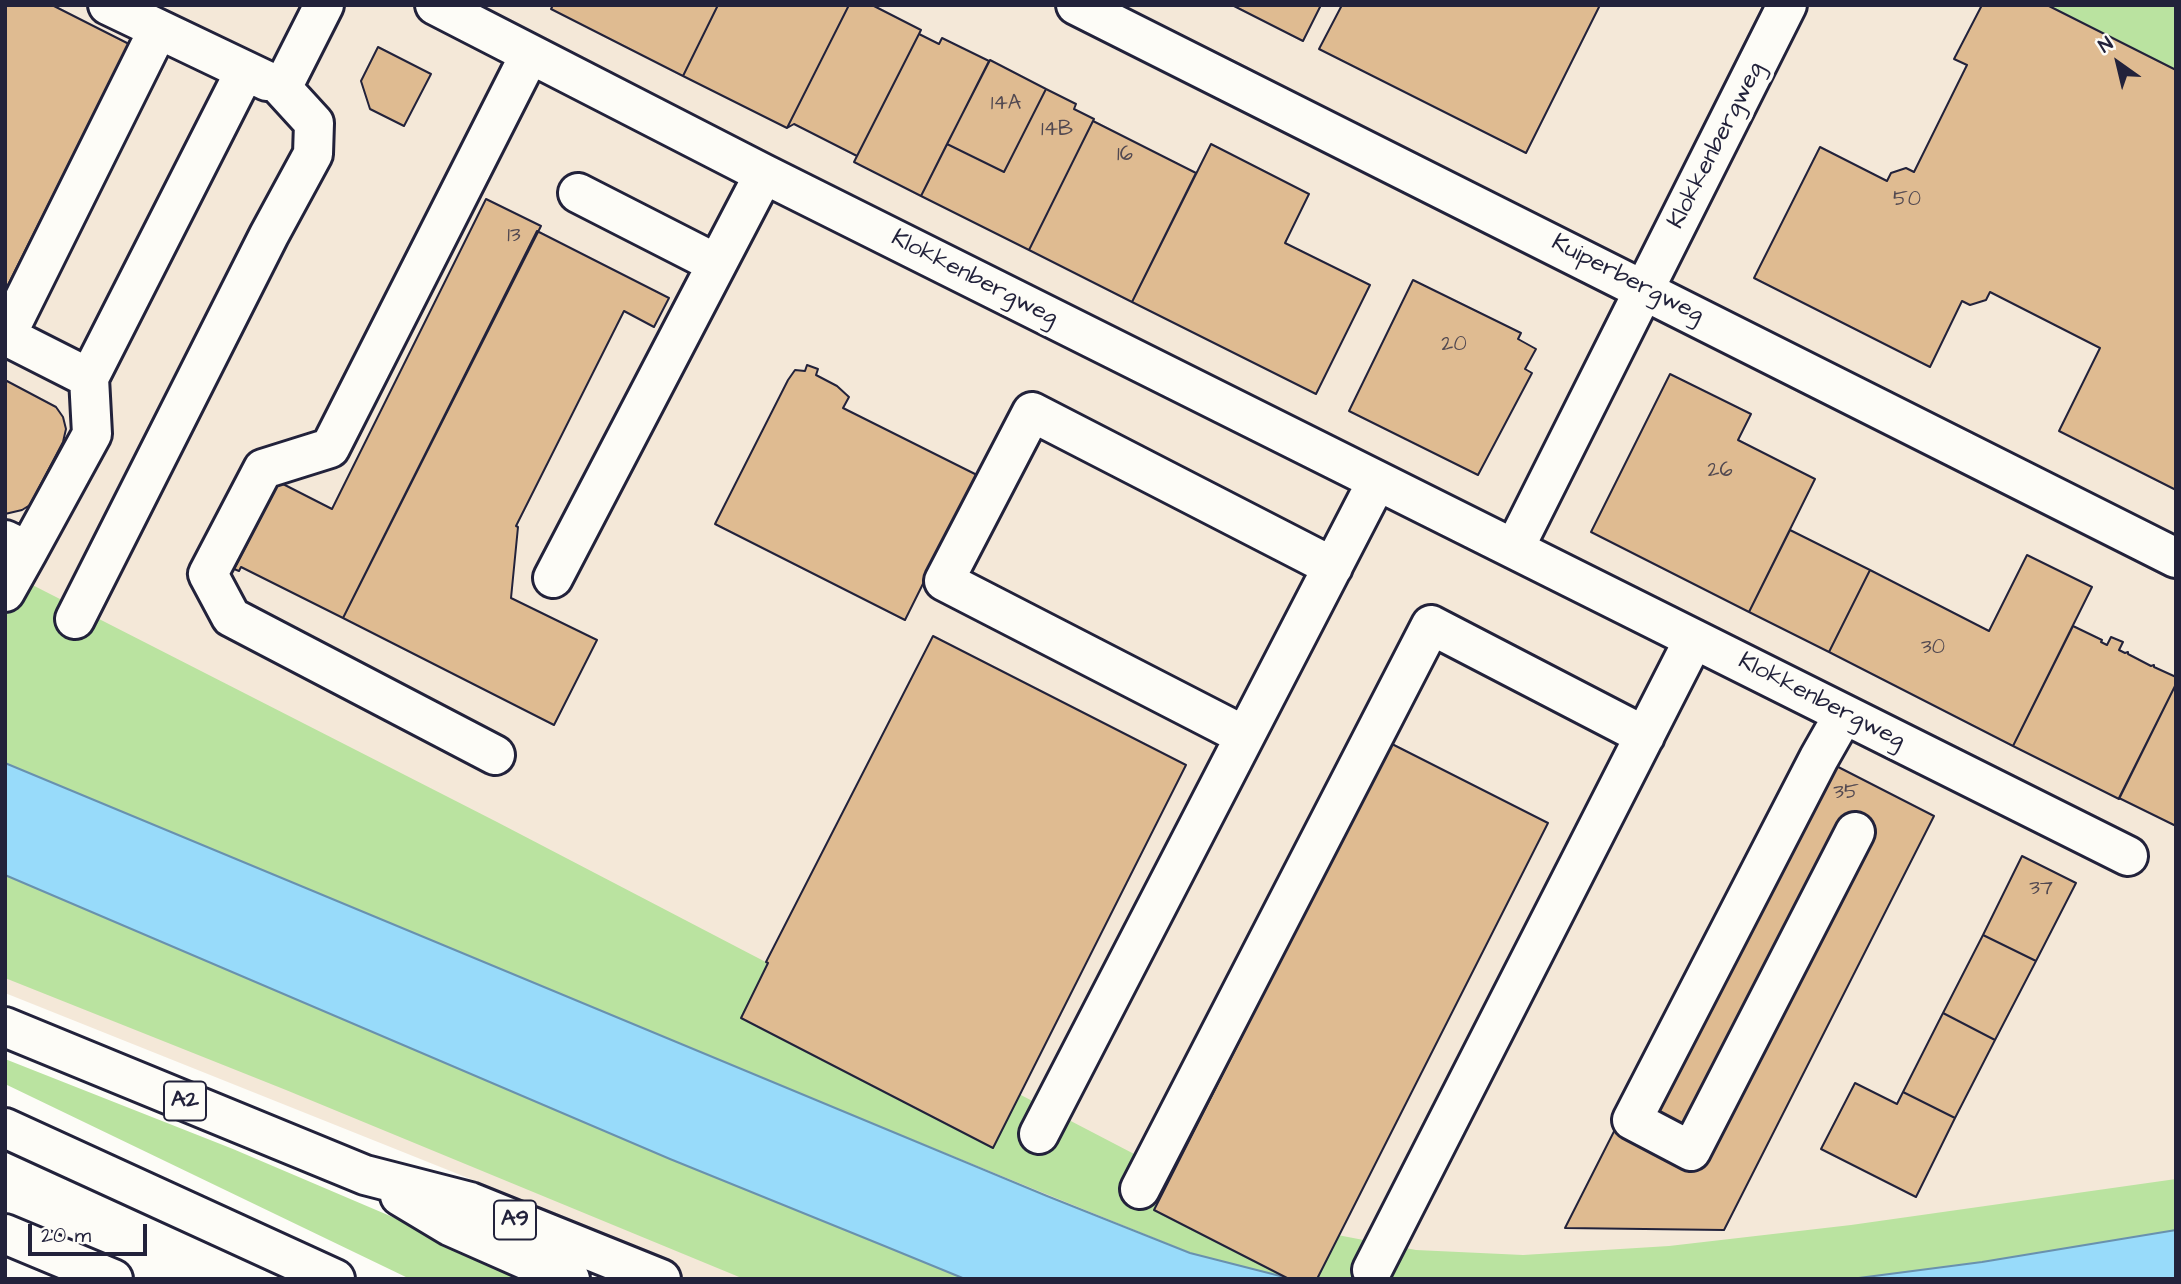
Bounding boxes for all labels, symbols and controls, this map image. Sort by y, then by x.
north arrow [2083,28,2153,98]
text: N [2093,31,2118,60]
street label: Klokkenbergweg [1663,58,1771,234]
house number: 14A [991,92,1021,118]
house number: 14B [1041,118,1073,144]
house number: 16 [1117,143,1133,169]
house number: 50 [1893,188,1921,214]
house number: 13 [507,224,521,250]
street label: Klokkenbergweg [886,225,1062,333]
street label: Kuiperbergweg [1546,229,1708,331]
house number: 20 [1441,333,1467,359]
house number: 26 [1707,459,1733,485]
house number: 30 [1921,636,1945,662]
street label: Klokkenbergweg [1733,648,1909,756]
house number: 35 [1833,781,1859,807]
house number: 37 [2029,877,2053,903]
road number: A2 [164,1082,206,1120]
road number: A9 [494,1200,536,1240]
scale bar [32,1210,150,1254]
text: 20 m [41,1221,91,1250]

